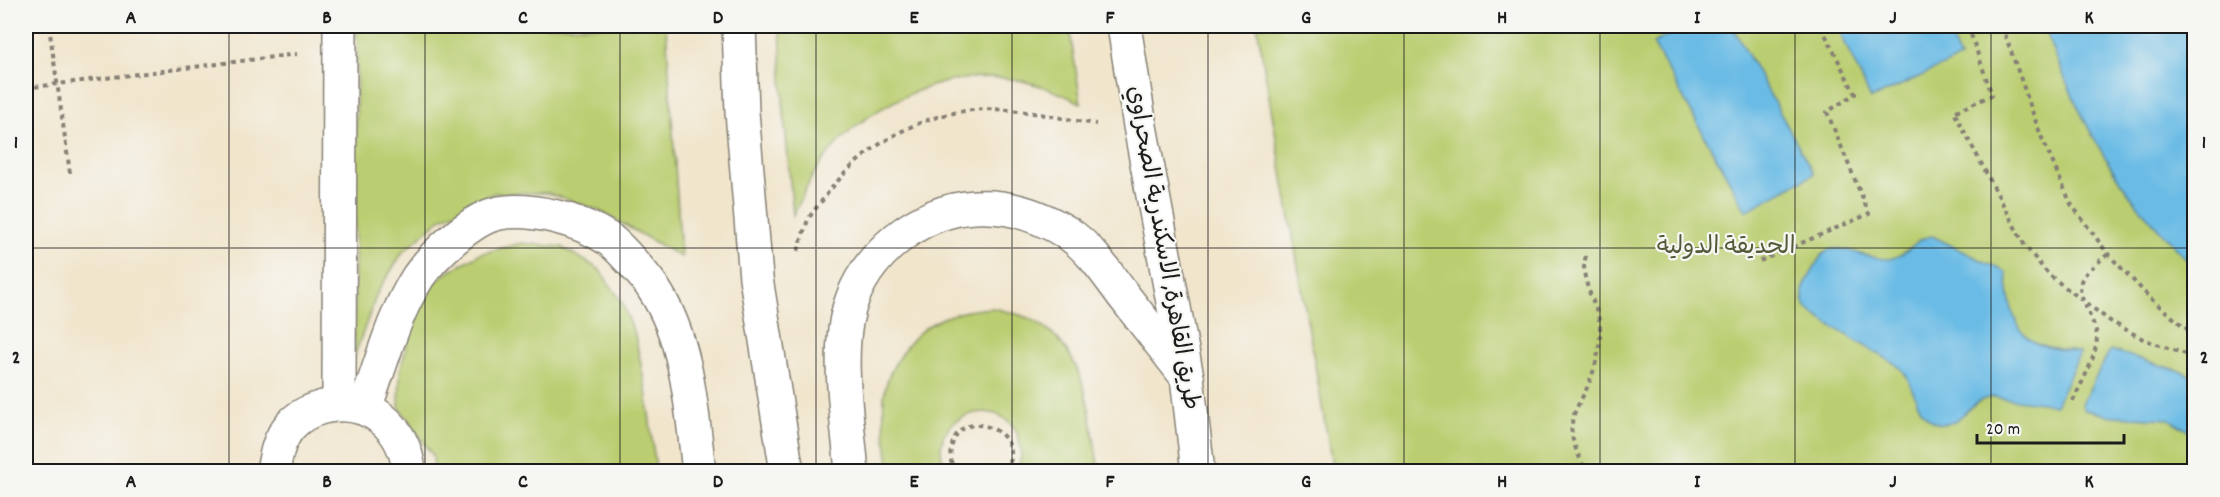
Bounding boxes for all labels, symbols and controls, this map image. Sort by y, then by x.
text: A [126,5,137,33]
text: B [322,5,332,33]
text: C [518,5,528,33]
text: D [713,5,724,33]
text: E [909,5,919,33]
text: F [1106,5,1116,33]
text: G [1301,5,1311,33]
text: H [1497,5,1507,33]
text: I [1694,5,1701,33]
text: J [1889,5,1897,33]
text: K [2084,5,2094,33]
street label: طريق القاهرة, الاسكندرية الصحراوي [1117,83,1207,413]
text: 1 [14,130,18,158]
text: 1 [2202,130,2206,158]
park label: الحديقة الدولية [1657,231,1795,265]
text: 2 [12,345,20,373]
text: 2 [2200,345,2208,373]
scale bar [1977,407,2124,445]
text: 20 m [1986,418,2020,443]
text: A [126,469,137,497]
text: B [322,469,332,497]
text: C [518,469,528,497]
text: D [713,469,724,497]
text: E [909,469,919,497]
text: F [1106,469,1116,497]
text: G [1301,469,1311,497]
text: H [1497,469,1507,497]
text: I [1694,469,1701,497]
text: J [1889,469,1897,497]
text: K [2084,469,2094,497]

